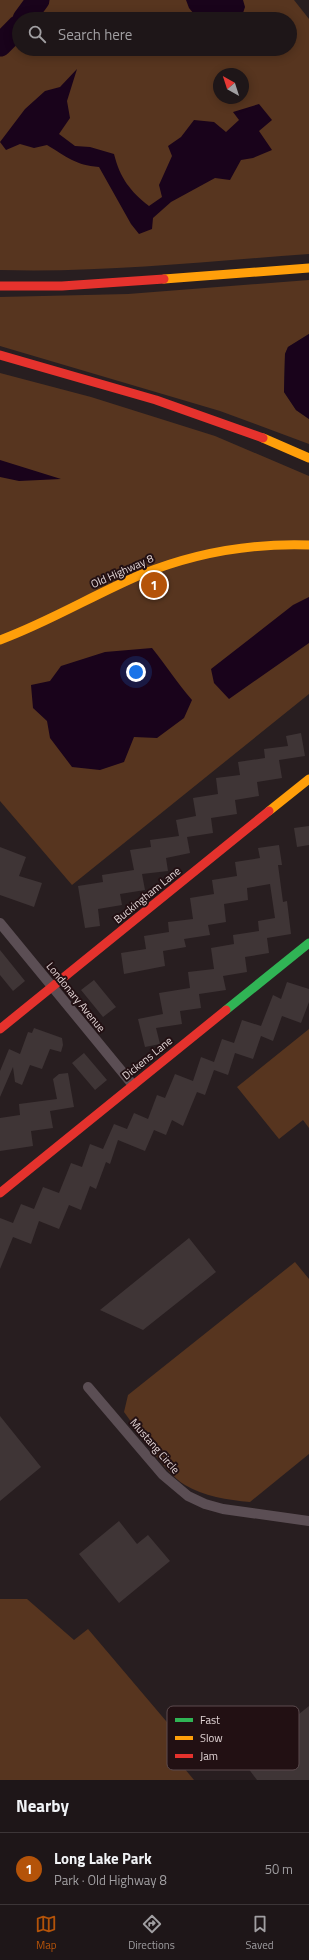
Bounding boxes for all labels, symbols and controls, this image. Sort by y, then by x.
search box [12,12,297,56]
icon: search [26,23,48,45]
text: Search here [58,23,132,46]
north arrow [213,68,249,104]
street label: Old Highway 8 [88,550,156,592]
pin: 1 [141,570,167,600]
your location [126,662,146,682]
street label: Buckingham Lane [110,863,184,927]
street label: Londonary Avenue [43,959,110,1036]
street label: Dickens Lane [118,1032,176,1083]
street label: Mustang Circle [126,1415,184,1477]
legend [167,1706,299,1770]
text: Fast [200,1712,220,1728]
text: Slow [200,1730,223,1746]
text: Jam [200,1748,218,1764]
text: Nearby [16,1793,69,1819]
text: Long Lake Park [54,1847,152,1870]
text: 1 [25,1859,33,1879]
text: 50 m [265,1859,293,1879]
text: Park · Old Highway 8 [54,1870,167,1890]
tab: Map [35,1913,57,1953]
tab: Directions [128,1913,175,1953]
tab: Saved [246,1913,274,1953]

